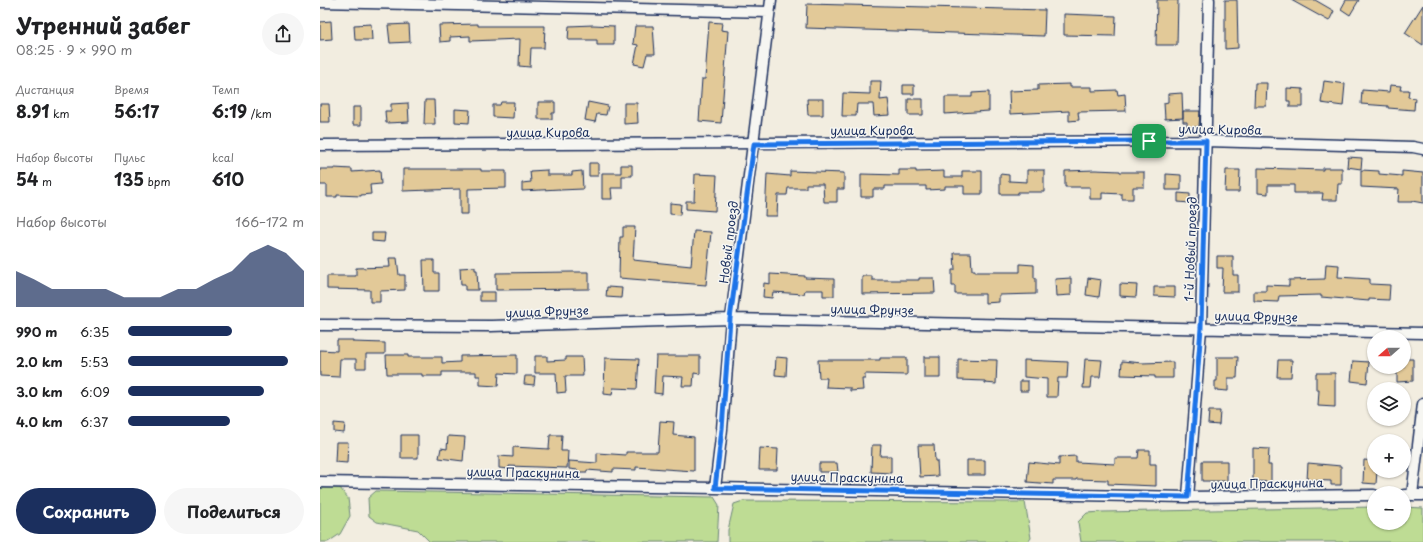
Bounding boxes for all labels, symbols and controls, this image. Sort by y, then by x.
text: Утренний забег [16,8,190,41]
button: share [262,13,304,55]
text: 08:25 · 9 × 990 m [16,40,132,59]
text: Дистанция [16,81,74,98]
text: Время [114,81,149,98]
text: Темп [212,81,240,98]
text: 8.91 [16,98,49,124]
text: 56:17 [114,98,159,124]
text: 6:19 [212,98,247,124]
text: km [49,105,70,122]
text: /km [247,105,272,122]
street label: улица Кирова [1178,119,1262,139]
street label: улица Кирова [830,121,914,139]
street label: улица Кирова [506,123,590,141]
pin [1132,124,1166,158]
icon: arrive [1138,130,1160,152]
text: Набор высоты [16,149,93,166]
text: Пульс [114,149,145,166]
text: kcal [212,149,234,166]
text: 54 [16,166,38,192]
text: 135 [114,166,144,192]
text: 610 [212,166,244,192]
text: m [38,173,52,190]
text: bpm [144,173,170,190]
street label: 1-й Новый проезд [1179,196,1201,302]
street label: Новый проезд [714,200,742,284]
text: Набор высоты [16,212,107,231]
text: 166–172 m [235,212,304,231]
street label: улица Фрунзе [830,299,914,319]
street label: улица Фрунзе [505,301,589,321]
street label: улица Фрунзе [1214,306,1298,326]
text: 990 m [16,322,57,341]
text: 6:35 [80,322,109,341]
north arrow [1367,330,1411,374]
map controls [1367,330,1411,530]
text: 2.0 km [16,352,63,371]
text: 5:53 [80,352,109,371]
text: 3.0 km [16,382,63,401]
text: 6:09 [80,382,110,401]
button: layers [1367,382,1411,426]
text: 4.0 km [16,412,63,431]
text: 6:37 [80,412,108,431]
button: + [1367,434,1411,478]
street label: улица Праскунина [466,462,580,482]
street label: улица Праскунина [790,467,904,487]
street label: улица Праскунина [1210,473,1324,493]
button: − [1367,486,1411,530]
button: Сохранить [16,488,156,534]
button: Поделиться [164,488,304,534]

